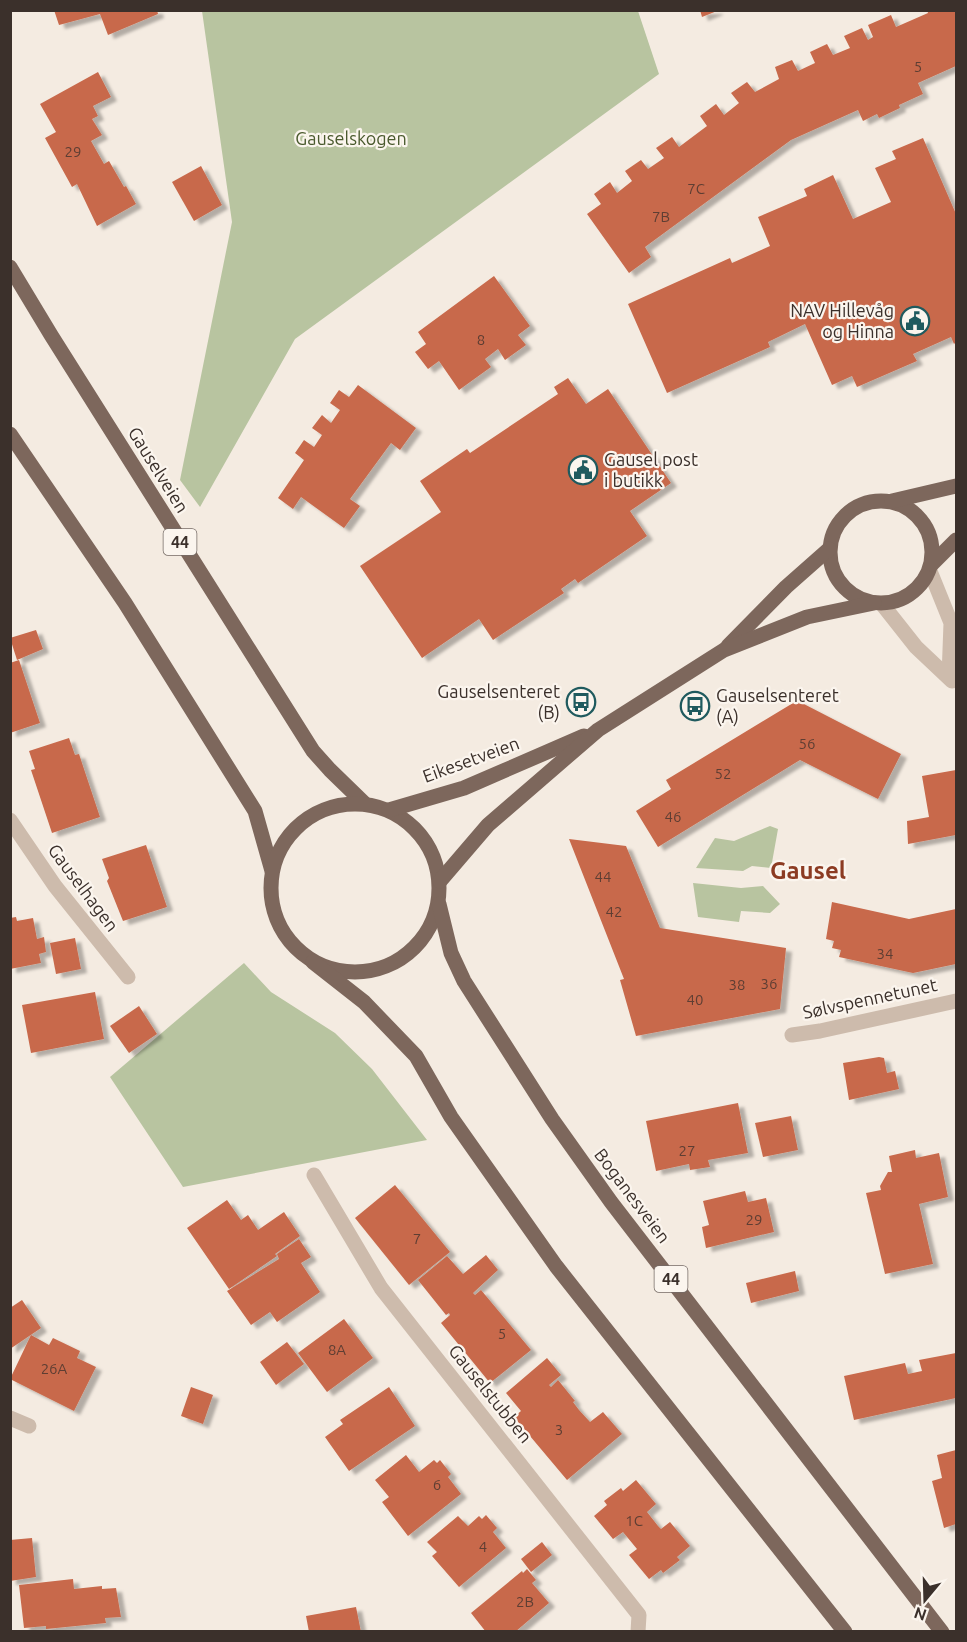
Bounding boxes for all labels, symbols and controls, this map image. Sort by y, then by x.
house number: 5 [914,58,922,75]
park label: Gauselskogen [295,128,407,148]
house number: 29 [65,143,81,160]
house number: 7C [687,180,705,197]
house number: 7B [652,208,670,225]
place label: NAV Hillevåg og Hinna [790,300,894,341]
public building icon: NAV Hillevåg og Hinna [899,305,931,337]
house number: 8 [477,331,485,348]
street label: Gauselveien [125,423,193,516]
place label: Gausel post i butikk [604,449,698,490]
public building icon: Gausel post i butikk [567,454,599,486]
road number: 44 [164,529,196,555]
place label: Gauselsenteret (B) [437,681,560,723]
place label: Gauselsenteret (A) [716,685,839,727]
bus stop icon: Gauselsenteret (B) [565,686,597,718]
bus stop icon: Gauselsenteret (A) [679,690,711,722]
street label: Eikesetveien [420,732,522,786]
house number: 56 [799,735,815,752]
house number: 52 [715,765,731,782]
house number: 46 [665,808,681,825]
street label: Gauselhagen [45,840,123,935]
district label: Gausel [770,857,846,884]
house number: 44 [595,868,611,885]
house number: 42 [606,903,622,920]
house number: 34 [877,945,893,962]
street label: Sølvspennetunet [801,974,939,1022]
house number: 36 [761,975,777,992]
house number: 38 [729,976,745,993]
house number: 40 [687,991,703,1008]
house number: 27 [679,1142,695,1159]
street label: Boganesveien [591,1144,675,1246]
house number: 29 [746,1211,762,1228]
house number: 7 [413,1230,421,1247]
road number: 44 [654,1266,688,1292]
house number: 5 [498,1325,506,1342]
street label: Gauselstubben [445,1340,536,1446]
house number: 8A [328,1341,346,1358]
house number: 26A [41,1360,68,1377]
house number: 3 [555,1421,563,1438]
house number: 6 [433,1476,441,1493]
house number: 1C [625,1512,643,1529]
house number: 4 [479,1538,487,1555]
north arrow [895,1570,955,1630]
house number: 2B [516,1593,534,1610]
text: N [912,1604,929,1625]

